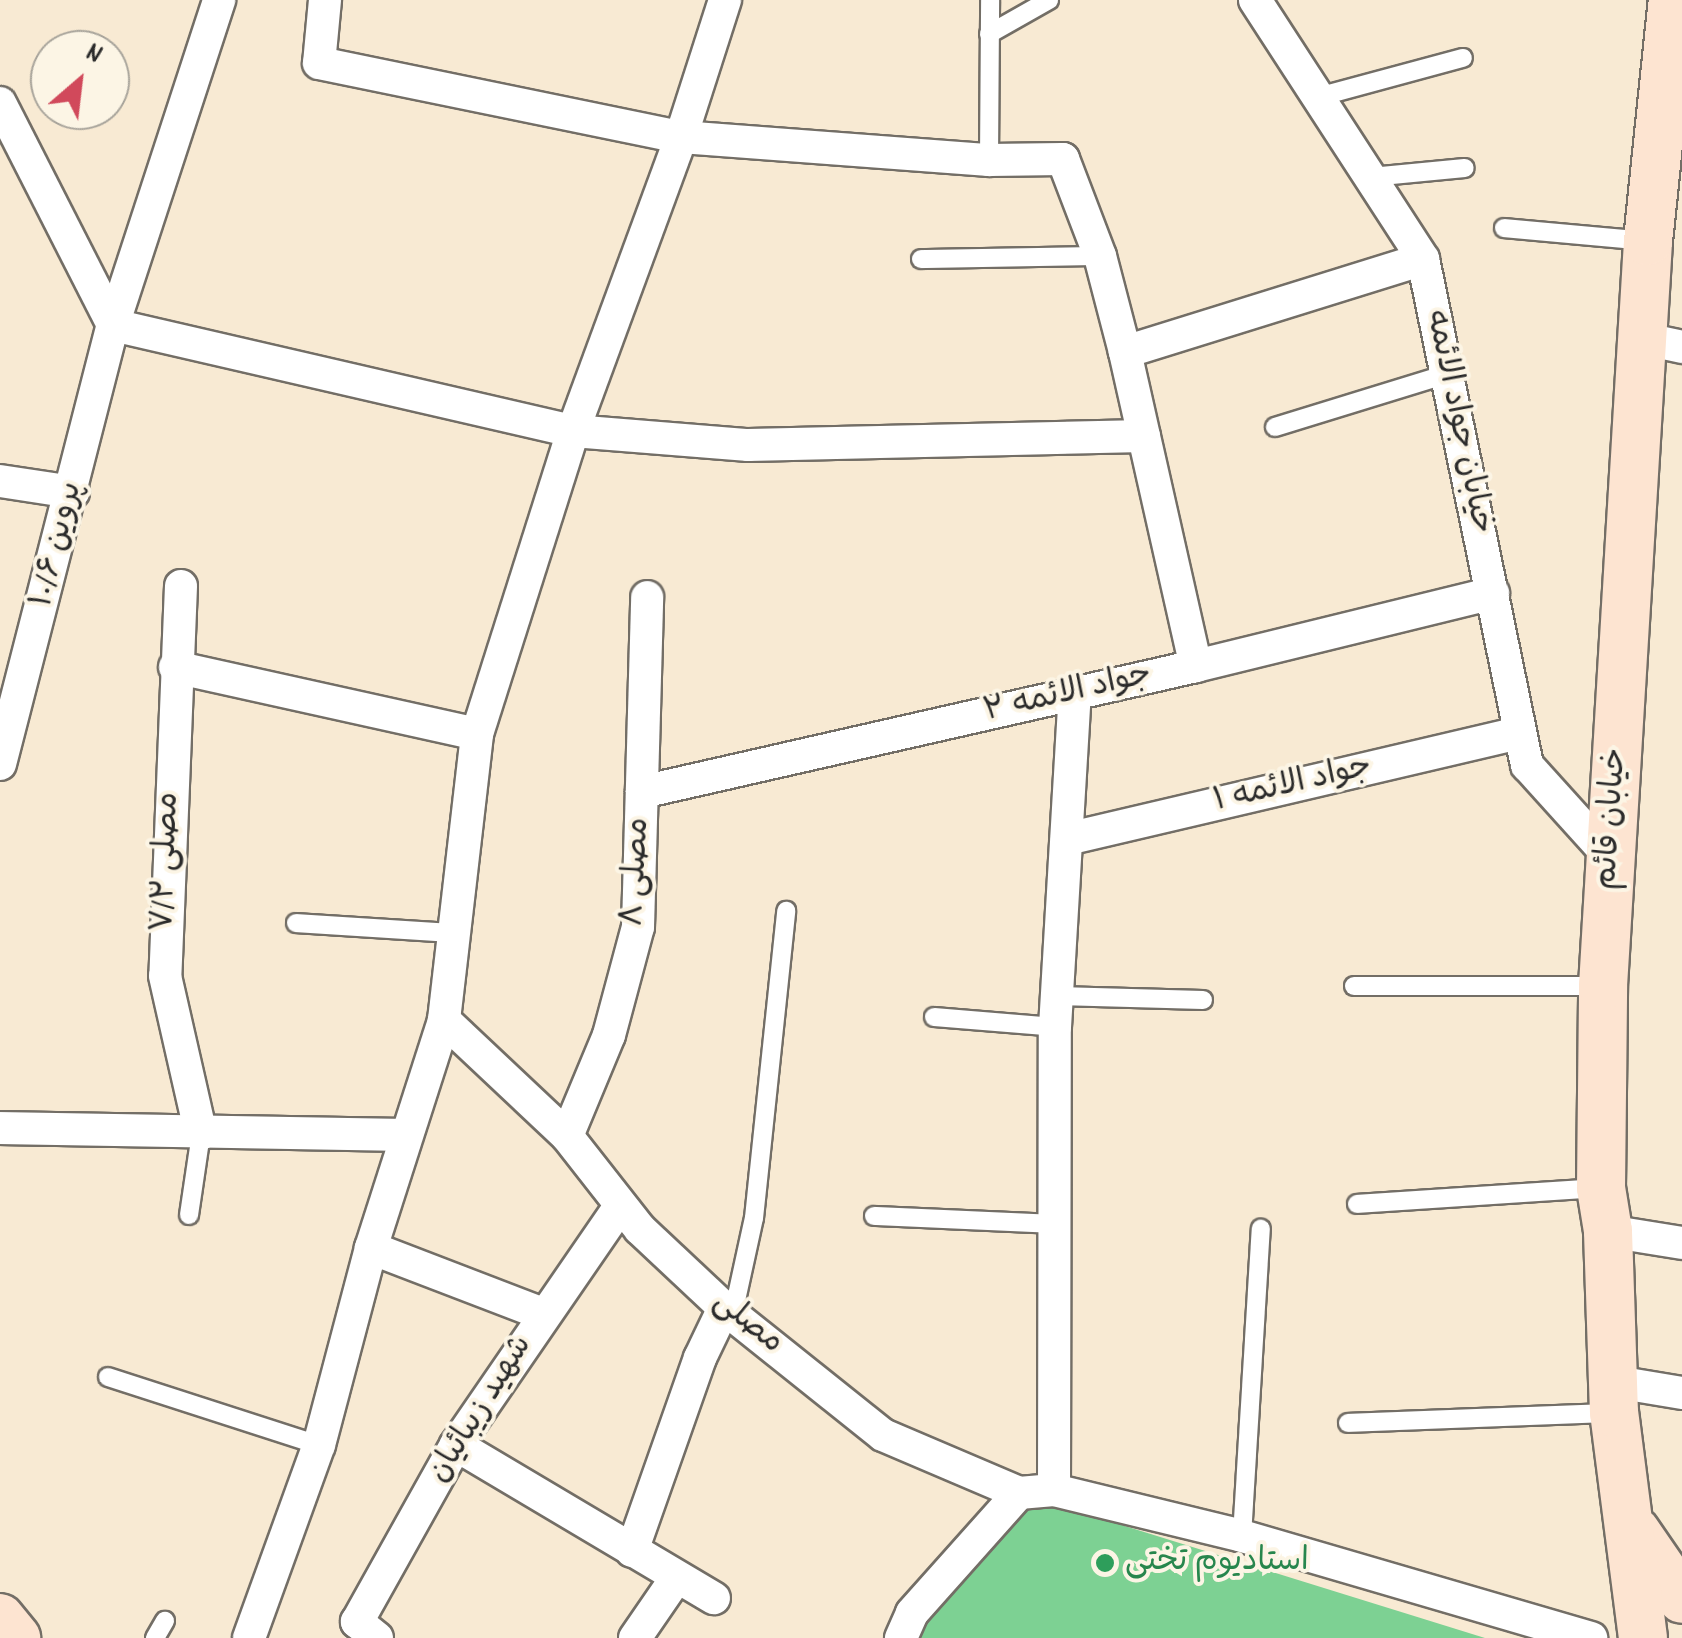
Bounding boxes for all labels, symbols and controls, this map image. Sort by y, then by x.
north arrow [30,30,130,130]
text: N [78,34,109,76]
street label: خیابان جواد الائمه [1414,306,1500,538]
street label: پروین ۱۰/۶ [25,478,93,612]
street label: جواد الائمه ۲ [980,657,1156,733]
street label: خیابان قائم [1589,747,1637,891]
street label: جواد الائمه ۱ [1210,749,1376,823]
street label: مصلی ۷/۲ [146,791,190,933]
street label: مصلی ۸ [616,817,660,927]
street label: مصلی [704,1284,790,1364]
street label: شهید زیبائیان [422,1329,542,1491]
place label: استادیوم تختی [1125,1544,1309,1582]
marker: استادیوم تختی [1094,1552,1116,1574]

